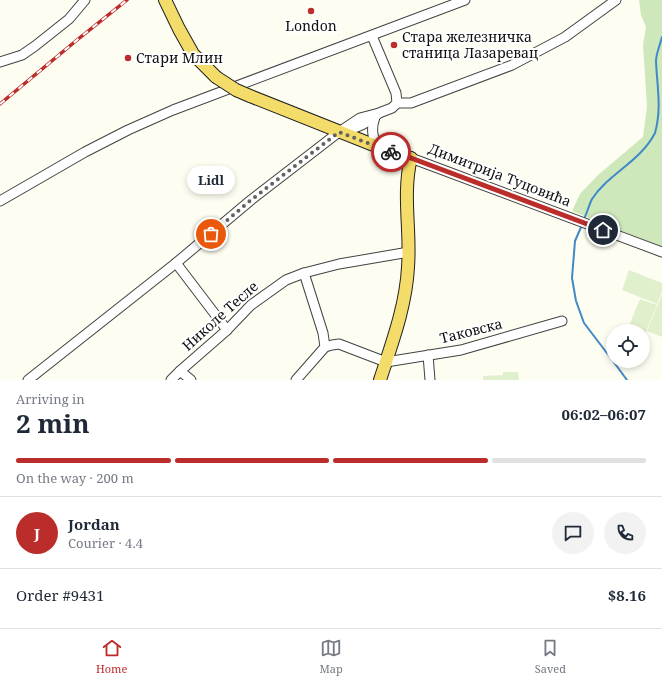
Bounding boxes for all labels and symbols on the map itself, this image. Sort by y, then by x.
marker: London [306,6,316,16]
place label: London [285,16,337,35]
place label: Стара железничка станица Лазаревац [402,27,538,62]
marker: Стара железничка станица Лазаревац [389,40,399,50]
place label: Стари Млин [136,48,223,67]
marker: Стари Млин [123,53,133,63]
courier [371,132,411,172]
street label: Димитрија Туцовића [426,139,574,211]
callout: Lidl [187,166,235,194]
pin [586,213,620,247]
pin [194,217,228,251]
street label: Николе Тесле [178,276,262,355]
street label: Таковска [438,314,504,347]

